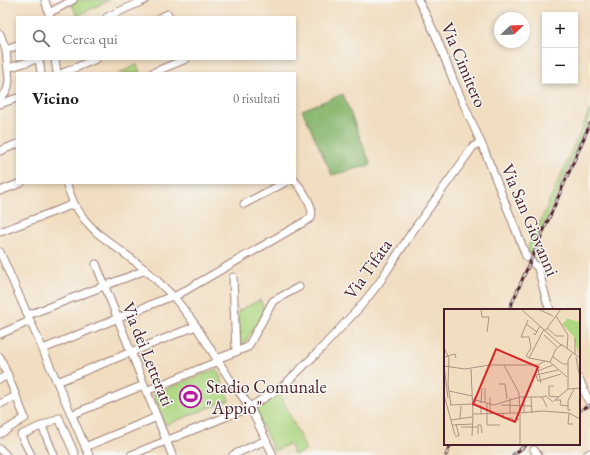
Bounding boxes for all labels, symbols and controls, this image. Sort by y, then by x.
north arrow [494,12,530,48]
map controls [542,12,578,84]
button: + [542,12,578,48]
search box [16,16,296,60]
street label: Via Cimitero [436,19,493,111]
icon: search [30,27,52,49]
text: Cerca qui [62,29,118,48]
button: − [542,48,578,84]
text: Vicino [32,87,79,109]
text: 0 risultati [233,90,280,107]
street label: Via San Giovanni [496,160,565,280]
street label: Via Tifata [338,233,397,303]
street label: Via dei Letterati [117,298,180,410]
inset map [444,309,580,445]
place label: Stadio Comunale "Appio" [206,375,326,419]
sports icon: Stadio Comunale "Appio" [178,384,204,410]

